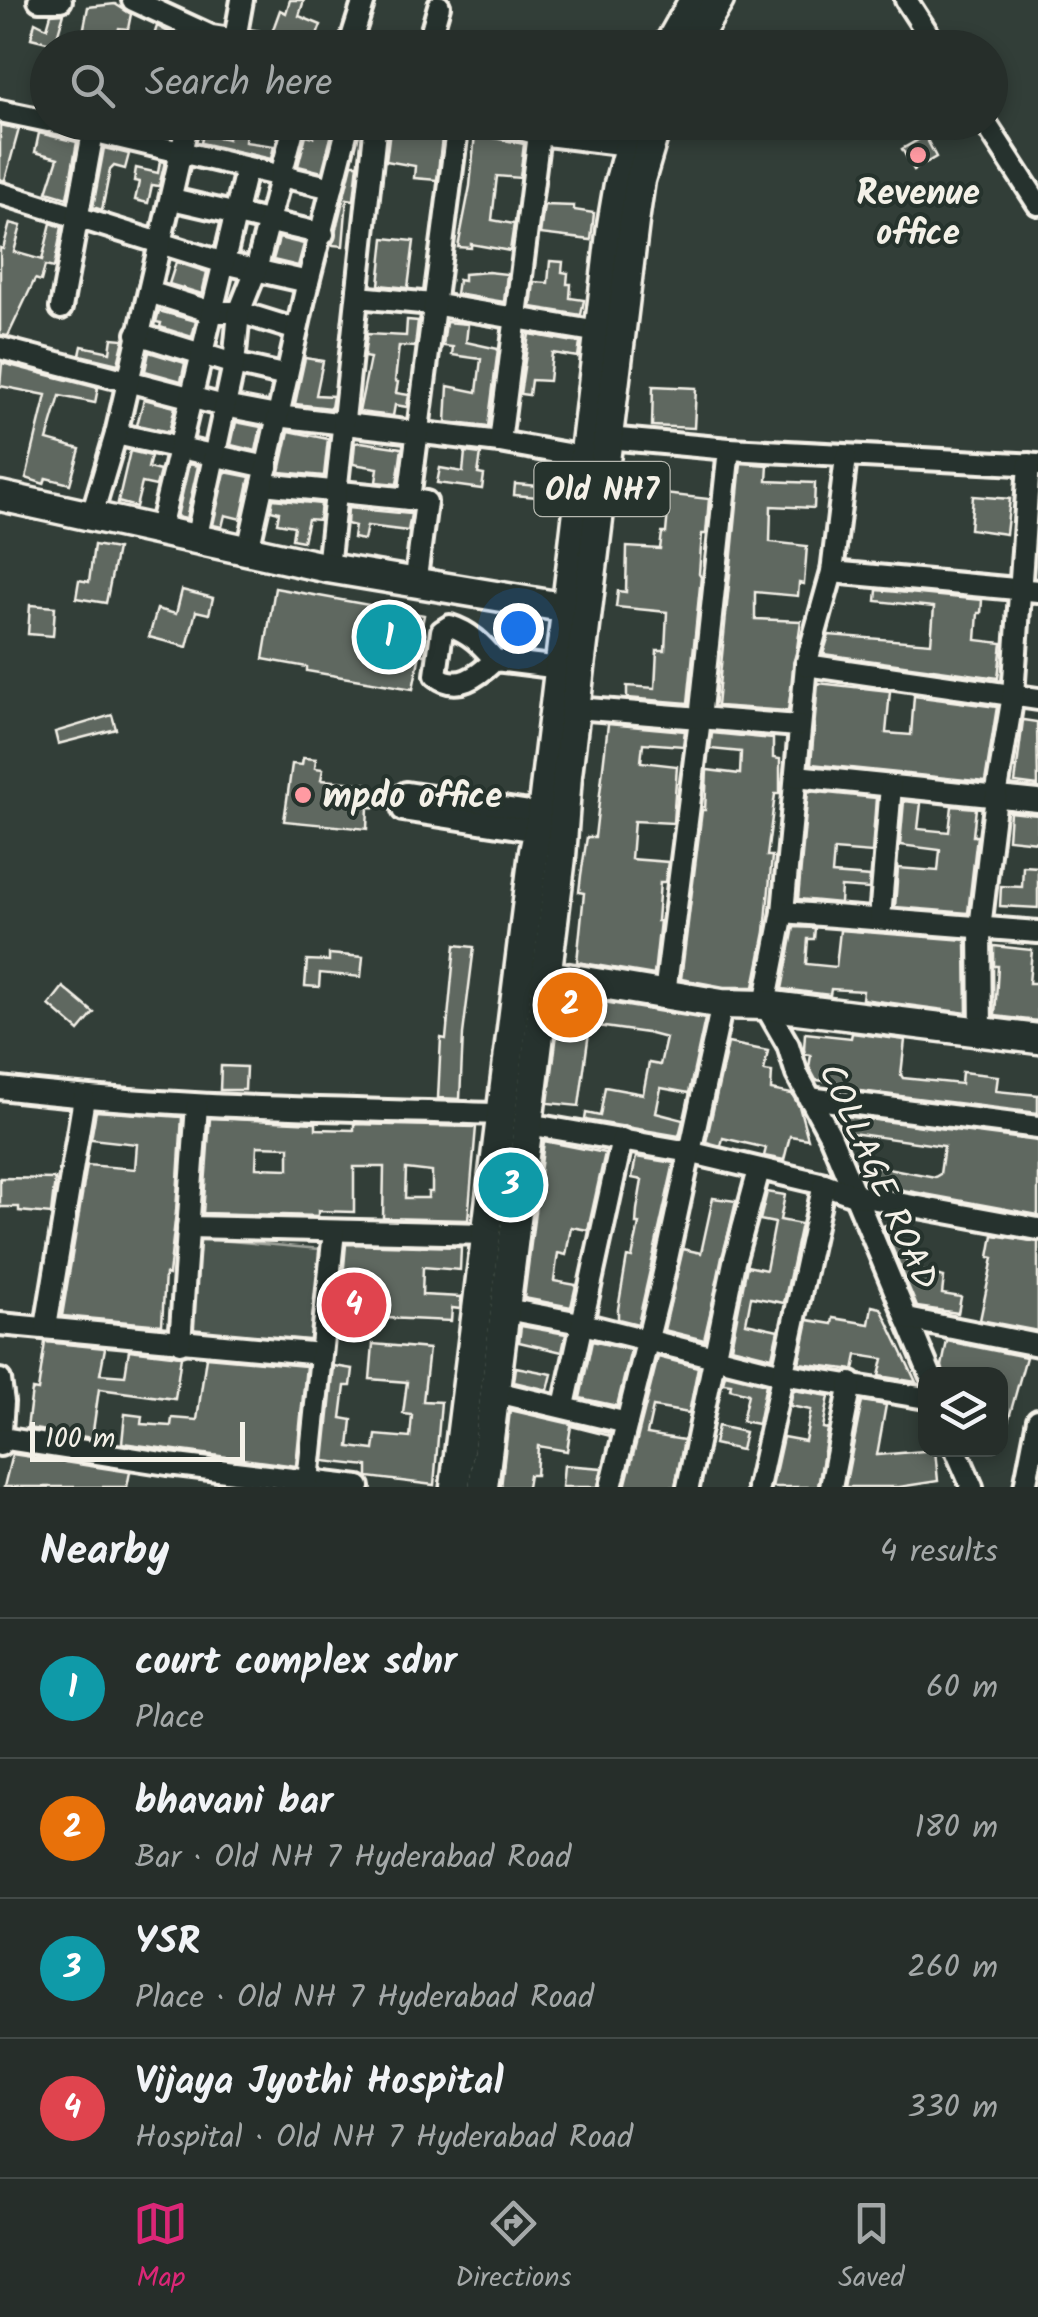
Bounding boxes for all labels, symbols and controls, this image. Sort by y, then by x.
search box [30,30,1008,140]
text: Search here [145,55,332,115]
icon: search [65,58,120,113]
marker: Revenue office [907,144,929,166]
place label: Revenue office [856,167,980,263]
road number: Old NH7 [534,462,670,516]
pin: 1 [356,600,422,674]
your location [493,603,544,654]
place label: mpdo office [323,770,502,826]
marker: mpdo office [292,784,314,806]
pin: 2 [538,968,602,1042]
street label: COLLAGE ROAD [801,1055,951,1300]
pin: 3 [478,1148,544,1222]
pin: 4 [322,1268,386,1342]
map controls [918,1367,1008,1457]
button: layers [918,1367,1008,1457]
scale bar [30,1417,245,1462]
text: 100 m [45,1417,115,1462]
text: Nearby [40,1519,169,1586]
text: 4 results [880,1527,998,1578]
text: court complex sdnr [135,1633,457,1693]
text: 1 [68,1663,77,1714]
text: 60 m [926,1663,998,1714]
text: Place [135,1693,204,1744]
text: bhavani bar [135,1773,333,1833]
text: 2 [63,1803,82,1854]
text: 180 m [914,1803,998,1854]
text: Bar · Old NH 7 Hyderabad Road [135,1833,571,1884]
text: YSR [135,1913,200,1973]
text: 3 [64,1943,81,1994]
text: 260 m [907,1943,998,1994]
text: Place · Old NH 7 Hyderabad Road [135,1973,594,2024]
text: Vijaya Jyothi Hospital [135,2053,504,2113]
text: 4 [64,2083,81,2134]
text: 330 m [907,2083,998,2134]
text: Hospital · Old NH 7 Hyderabad Road [135,2113,633,2164]
tab: Map [133,2196,188,2301]
tab: Directions [455,2196,571,2301]
tab: Saved [838,2196,905,2301]

